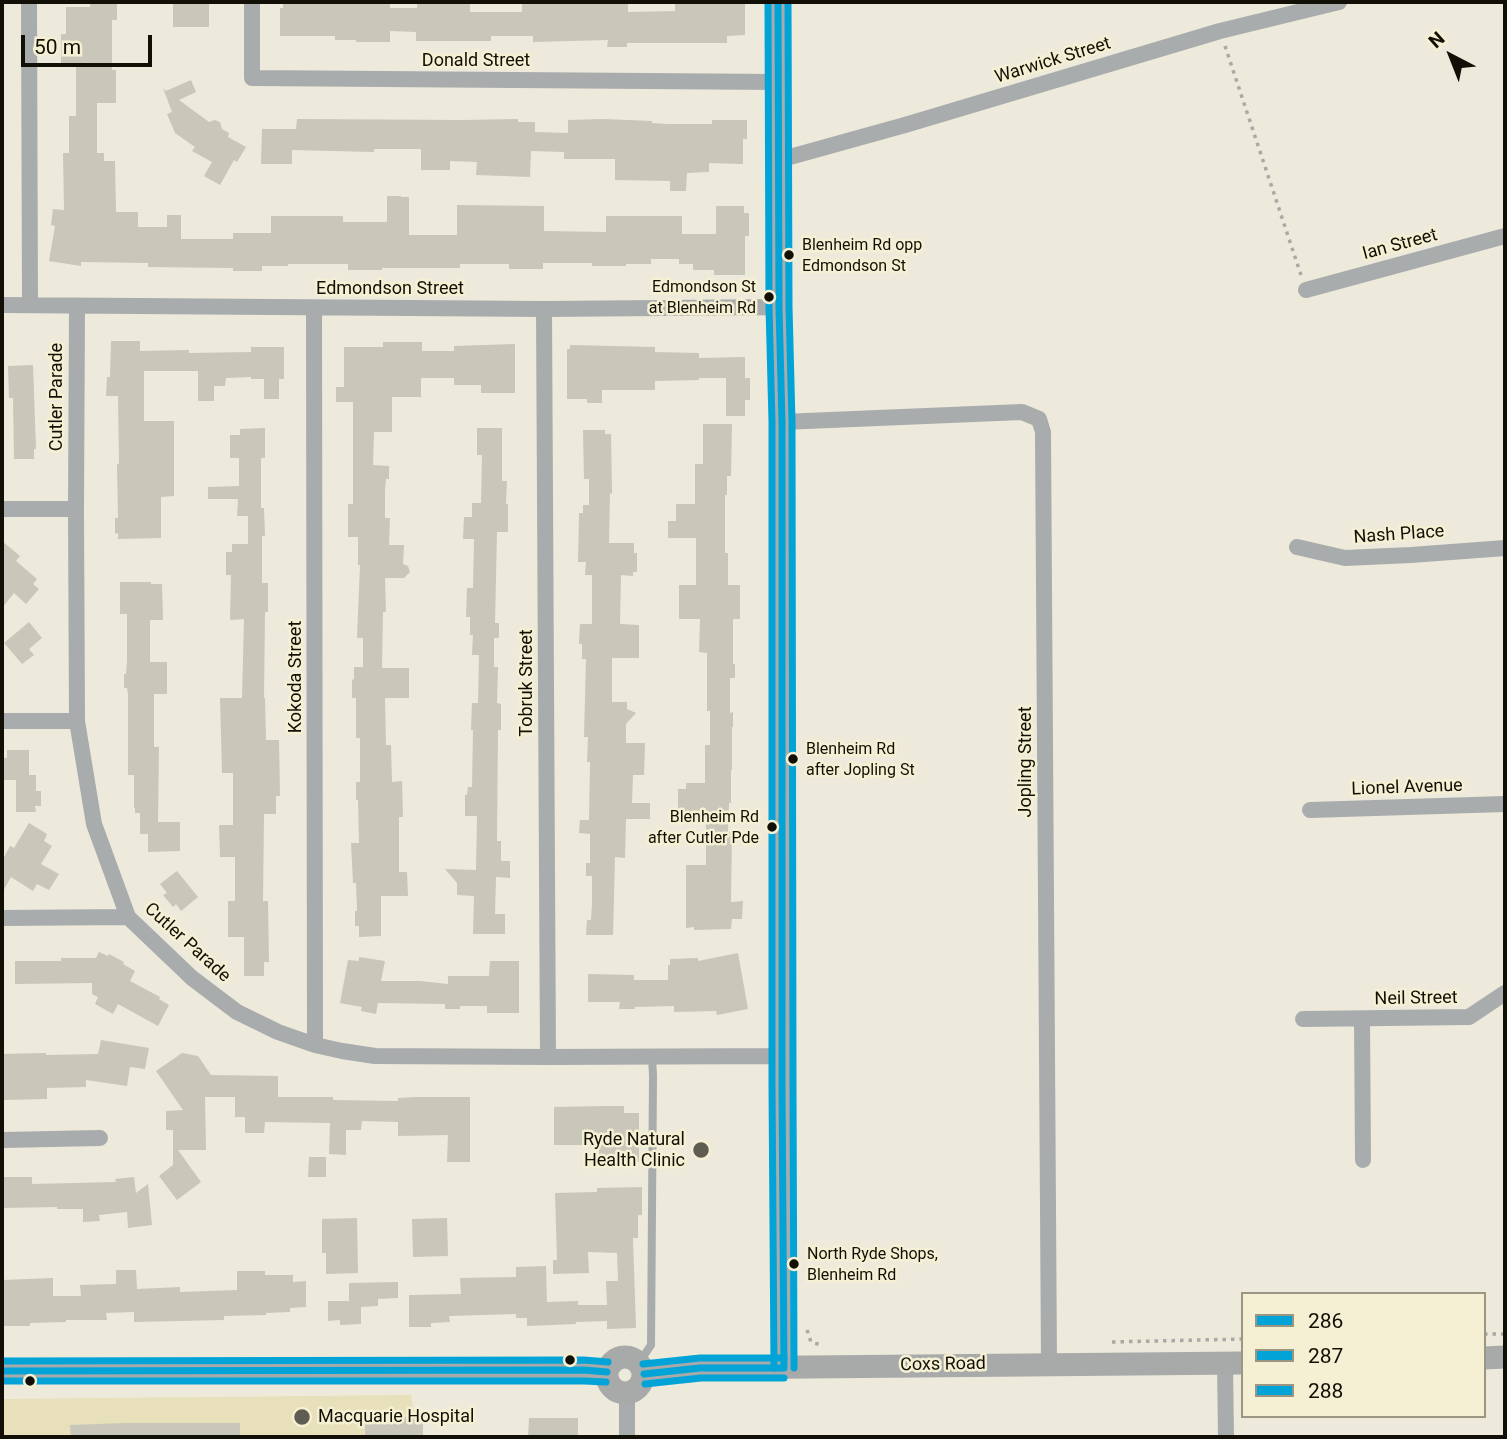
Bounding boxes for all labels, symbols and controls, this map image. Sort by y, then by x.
scale bar [24,21,156,65]
north arrow [1416,21,1486,91]
text: N [1424,27,1449,53]
street label: Warwick Street [992,33,1114,89]
text: 50 m [34,35,81,59]
street label: Donald Street [422,50,530,72]
street label: Ian Street [1360,225,1440,265]
place label: Blenheim Rd opp Edmondson St [802,236,922,274]
marker: Blenheim Rd opp Edmondson St [782,248,796,262]
street label: Edmondson Street [316,278,464,300]
place label: Edmondson St at Blenheim Rd [649,278,756,316]
marker: Edmondson St at Blenheim Rd [762,290,776,304]
street label: Cutler Parade [46,343,68,451]
street label: Nash Place [1353,521,1445,549]
street label: Kokoda Street [285,621,307,733]
street label: Tobruk Street [516,629,538,737]
street label: Jopling Street [1015,706,1037,818]
place label: Blenheim Rd after Jopling St [806,740,915,778]
marker: Blenheim Rd after Jopling St [786,752,800,766]
street label: Lionel Avenue [1351,775,1463,801]
place label: Blenheim Rd after Cutler Pde [648,808,759,846]
marker: Blenheim Rd after Cutler Pde [765,820,779,834]
street label: Cutler Parade [140,899,234,987]
street label: Neil Street [1374,987,1458,1011]
place label: Ryde Natural Health Clinic [583,1129,685,1172]
marker: Ryde Natural Health Clinic [691,1140,711,1160]
place label: North Ryde Shops, Blenheim Rd [807,1245,938,1283]
marker: North Ryde Shops, Blenheim Rd [787,1257,801,1271]
legend [1241,1292,1486,1418]
text: 286 [1308,1309,1343,1333]
text: 287 [1308,1344,1343,1368]
unlabelled marker [563,1353,577,1367]
street label: Coxs Road [900,1353,986,1377]
unlabelled marker [23,1374,37,1388]
text: 288 [1308,1379,1343,1403]
place label: Macquarie Hospital [318,1406,474,1428]
marker: Macquarie Hospital [292,1407,312,1427]

